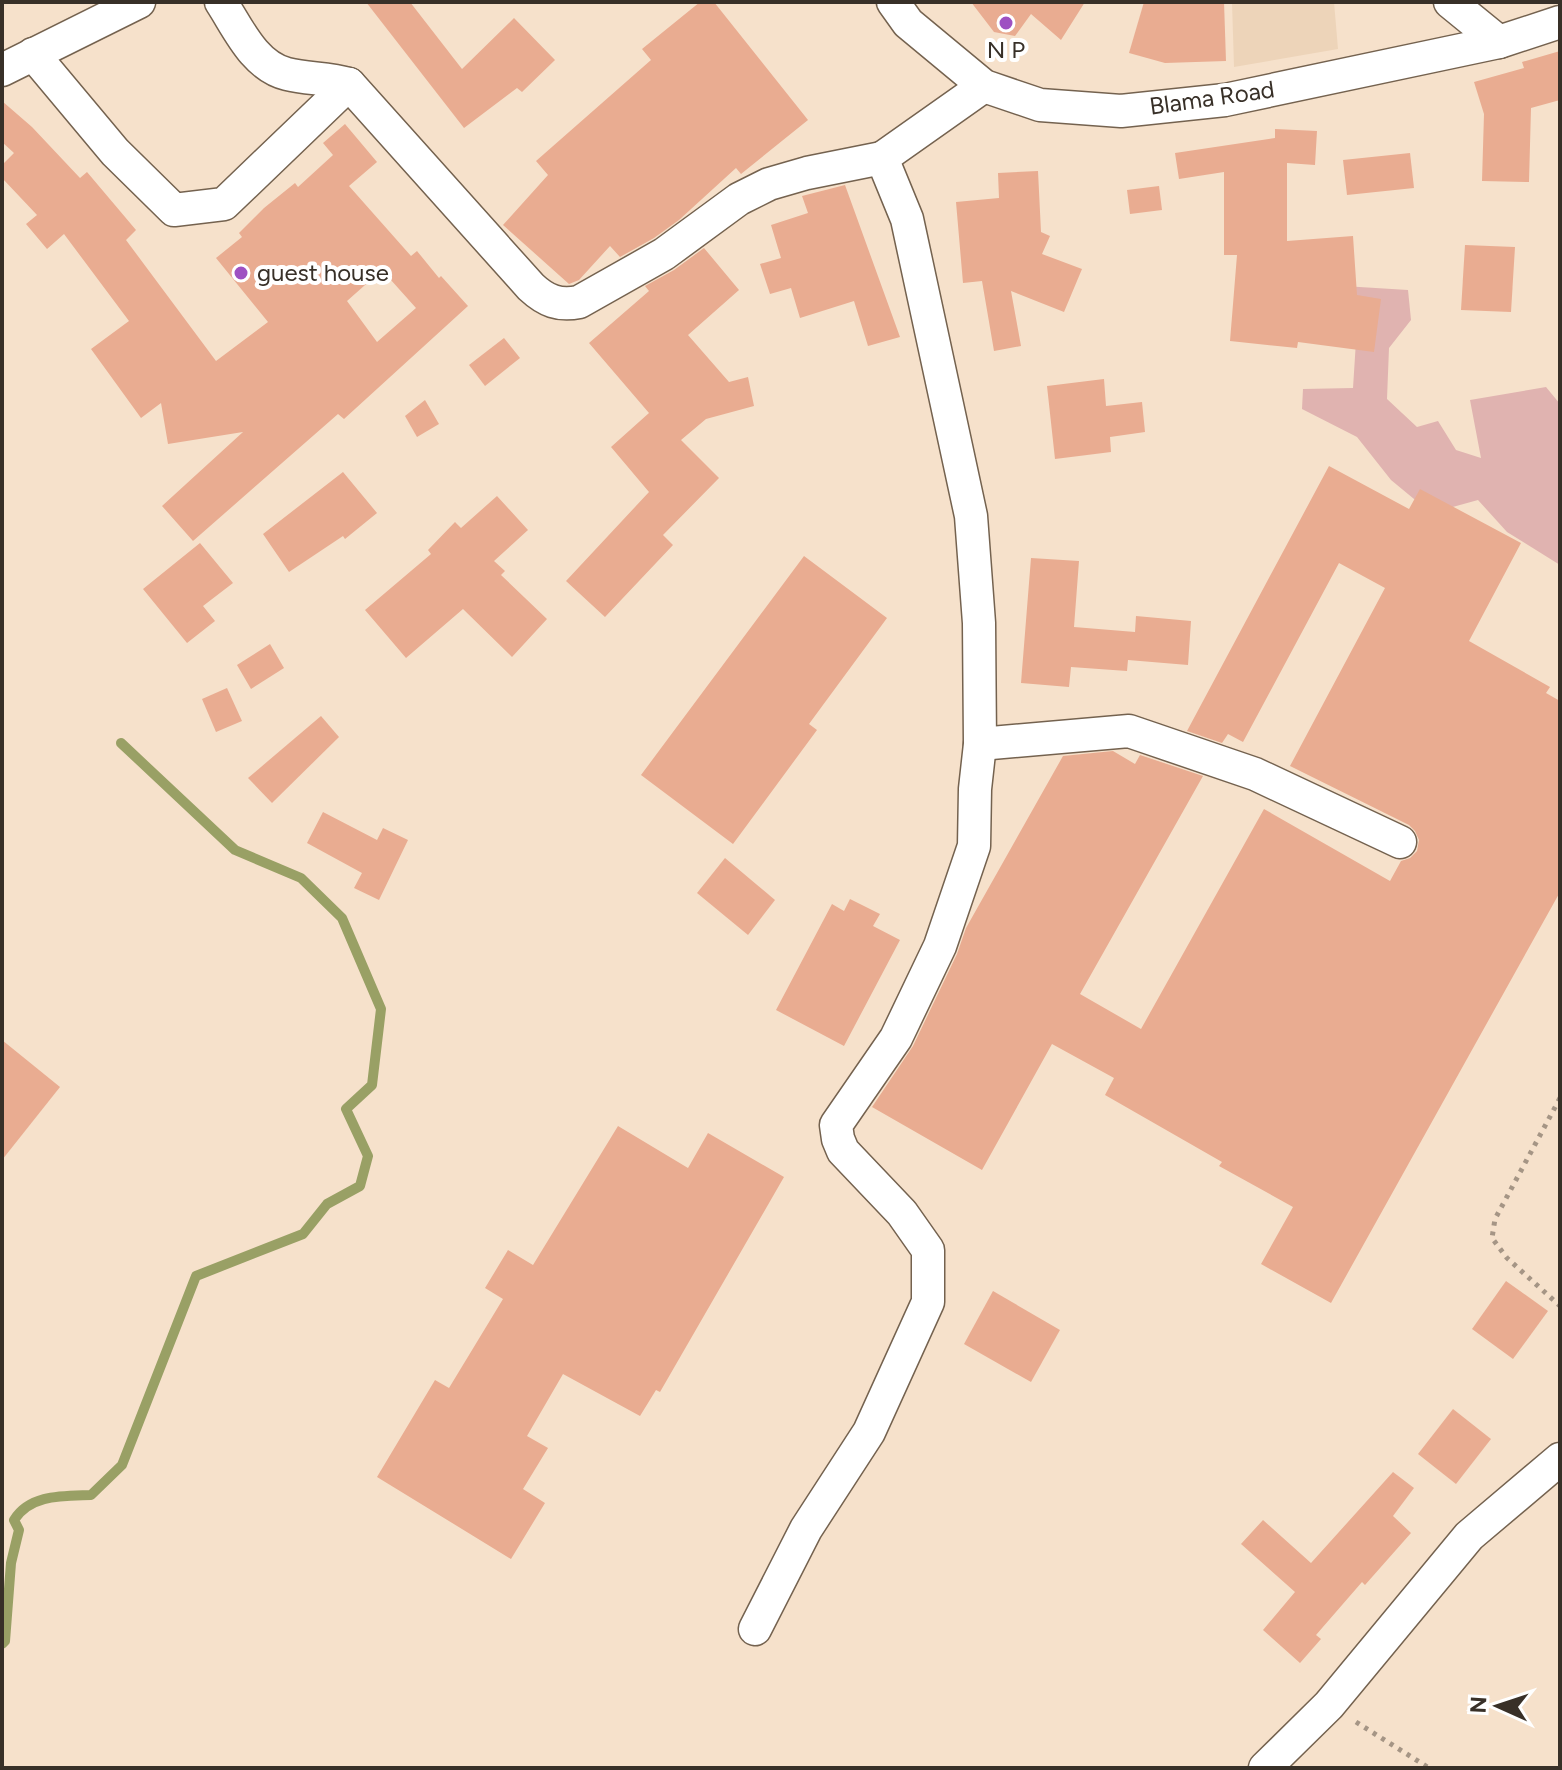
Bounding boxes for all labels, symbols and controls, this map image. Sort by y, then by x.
marker: N P [997,14,1015,32]
place label: N P [987,35,1025,64]
street label: Blama Road [1148,74,1276,121]
place label: guest house [257,258,389,287]
marker: guest house [232,264,250,282]
north arrow [1458,1666,1538,1746]
text: N [1465,1696,1492,1714]

